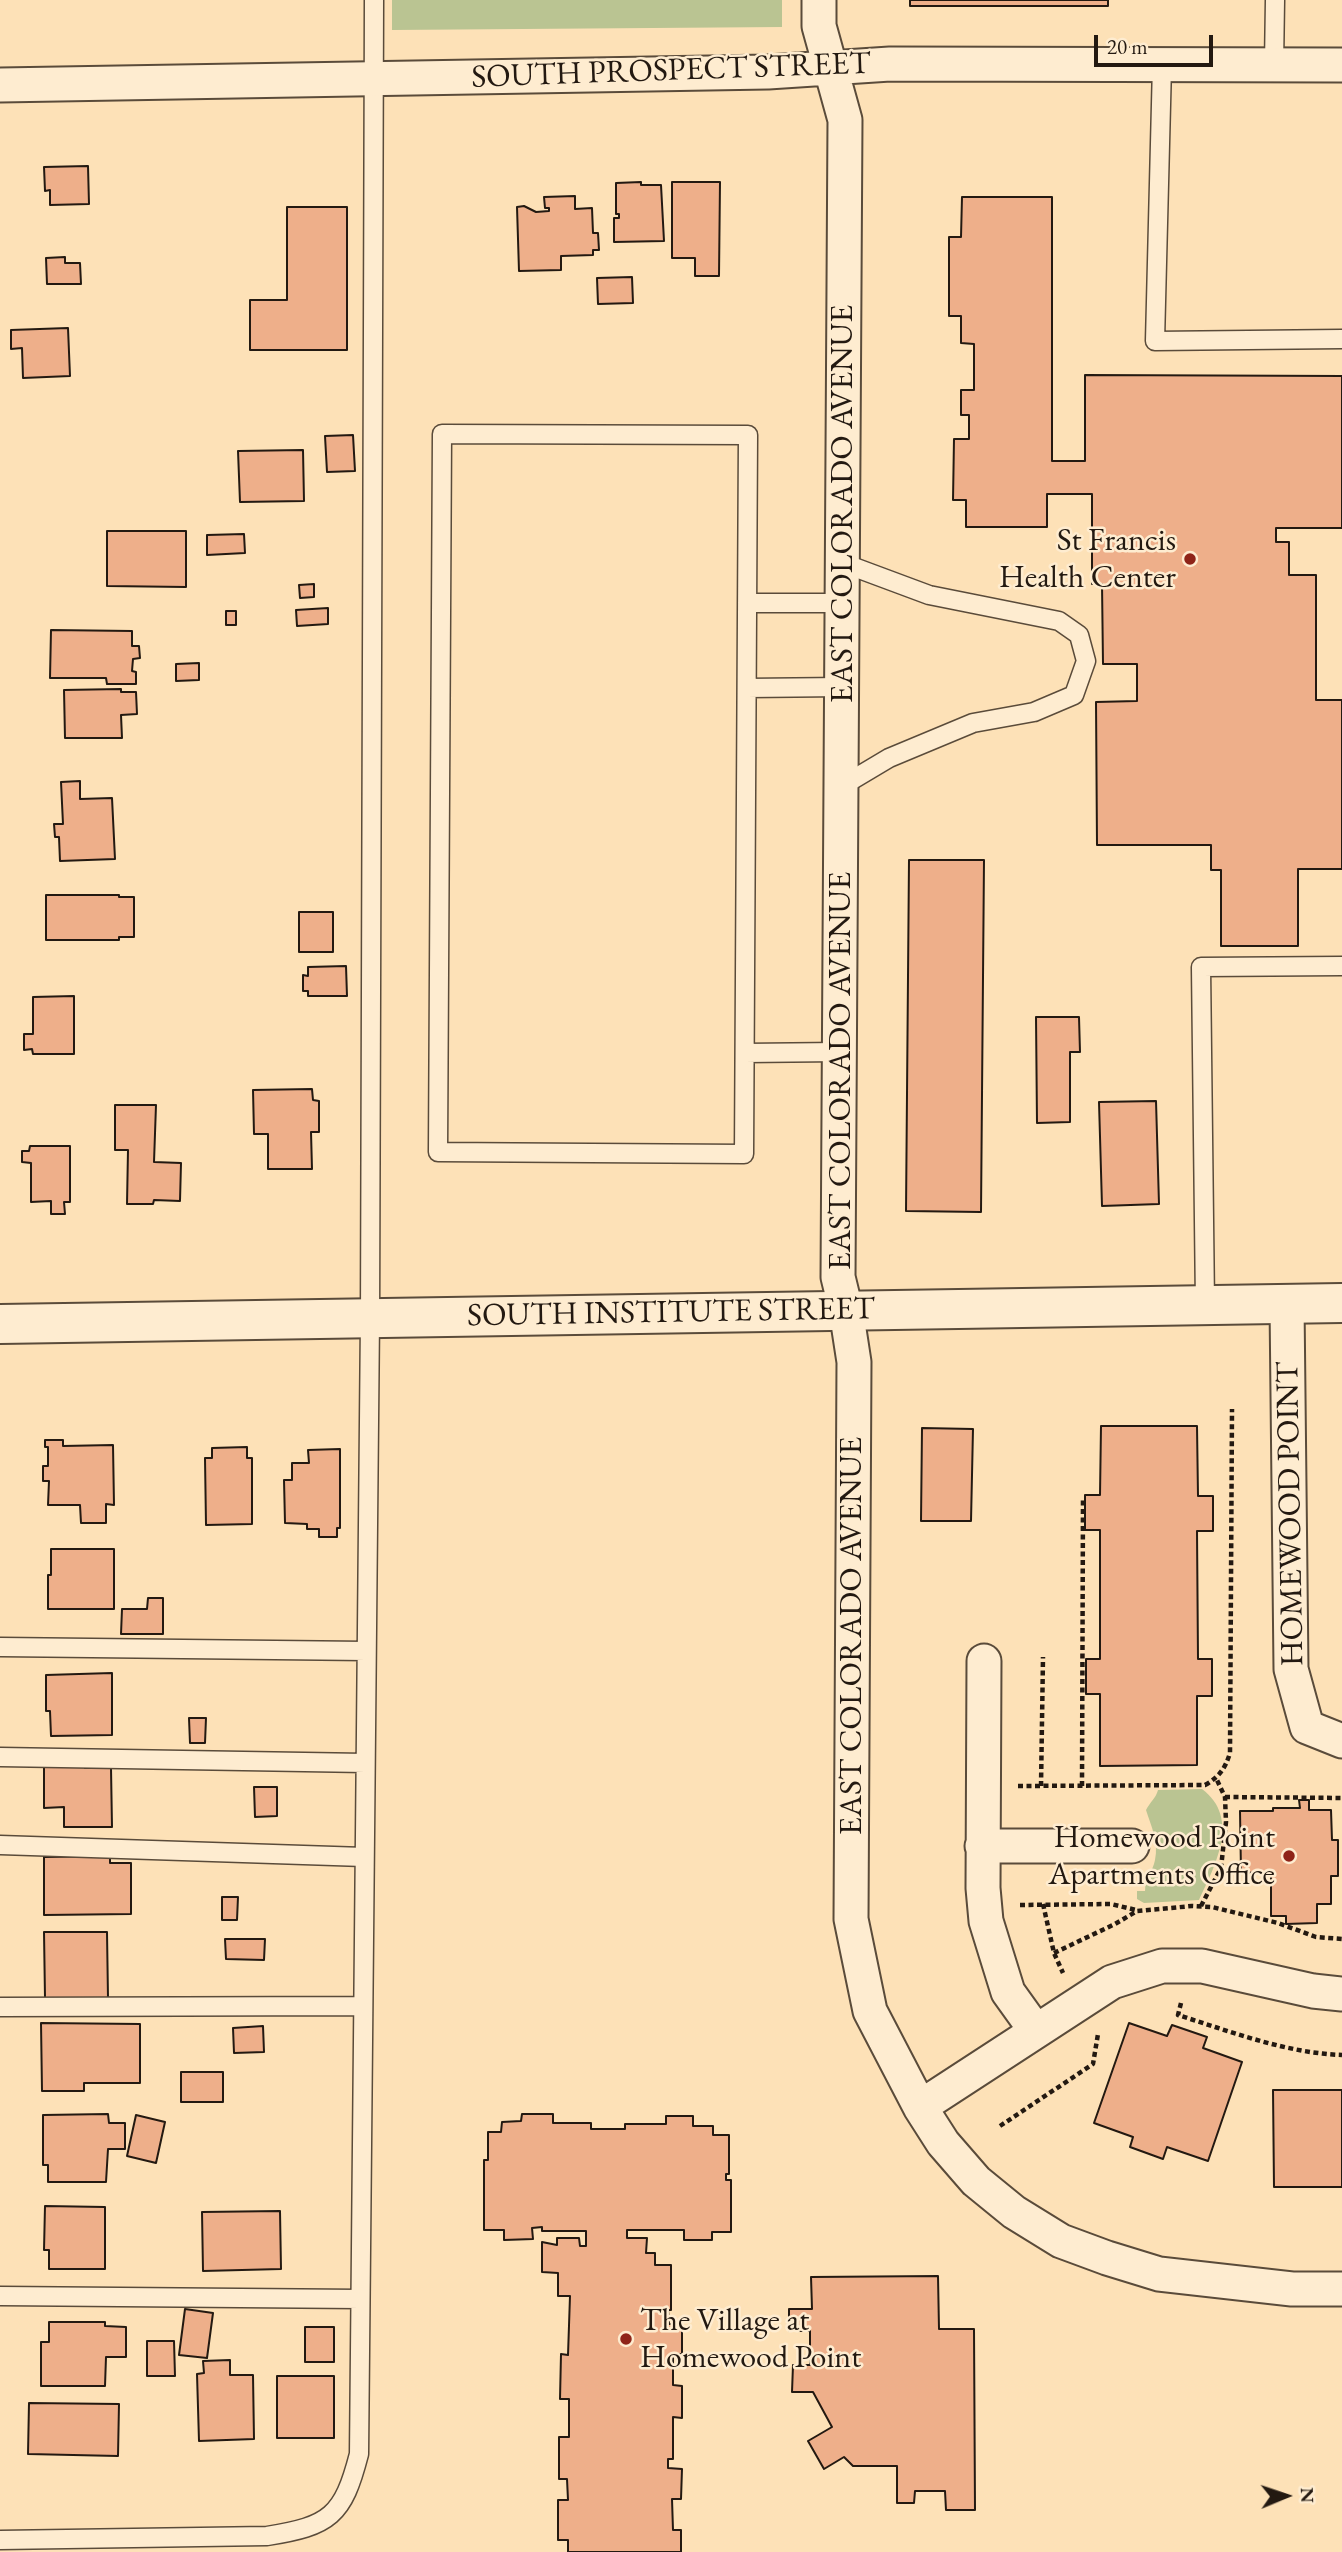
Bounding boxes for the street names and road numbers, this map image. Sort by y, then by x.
street label: SOUTH PROSPECT STREET [471,45,871,97]
street label: EAST COLORADO AVENUE [824,305,862,703]
street label: EAST COLORADO AVENUE [822,872,860,1270]
street label: SOUTH INSTITUTE STREET [467,1290,875,1336]
street label: HOMEWOOD POINT [1269,1361,1313,1667]
street label: EAST COLORADO AVENUE [833,1437,871,1835]

